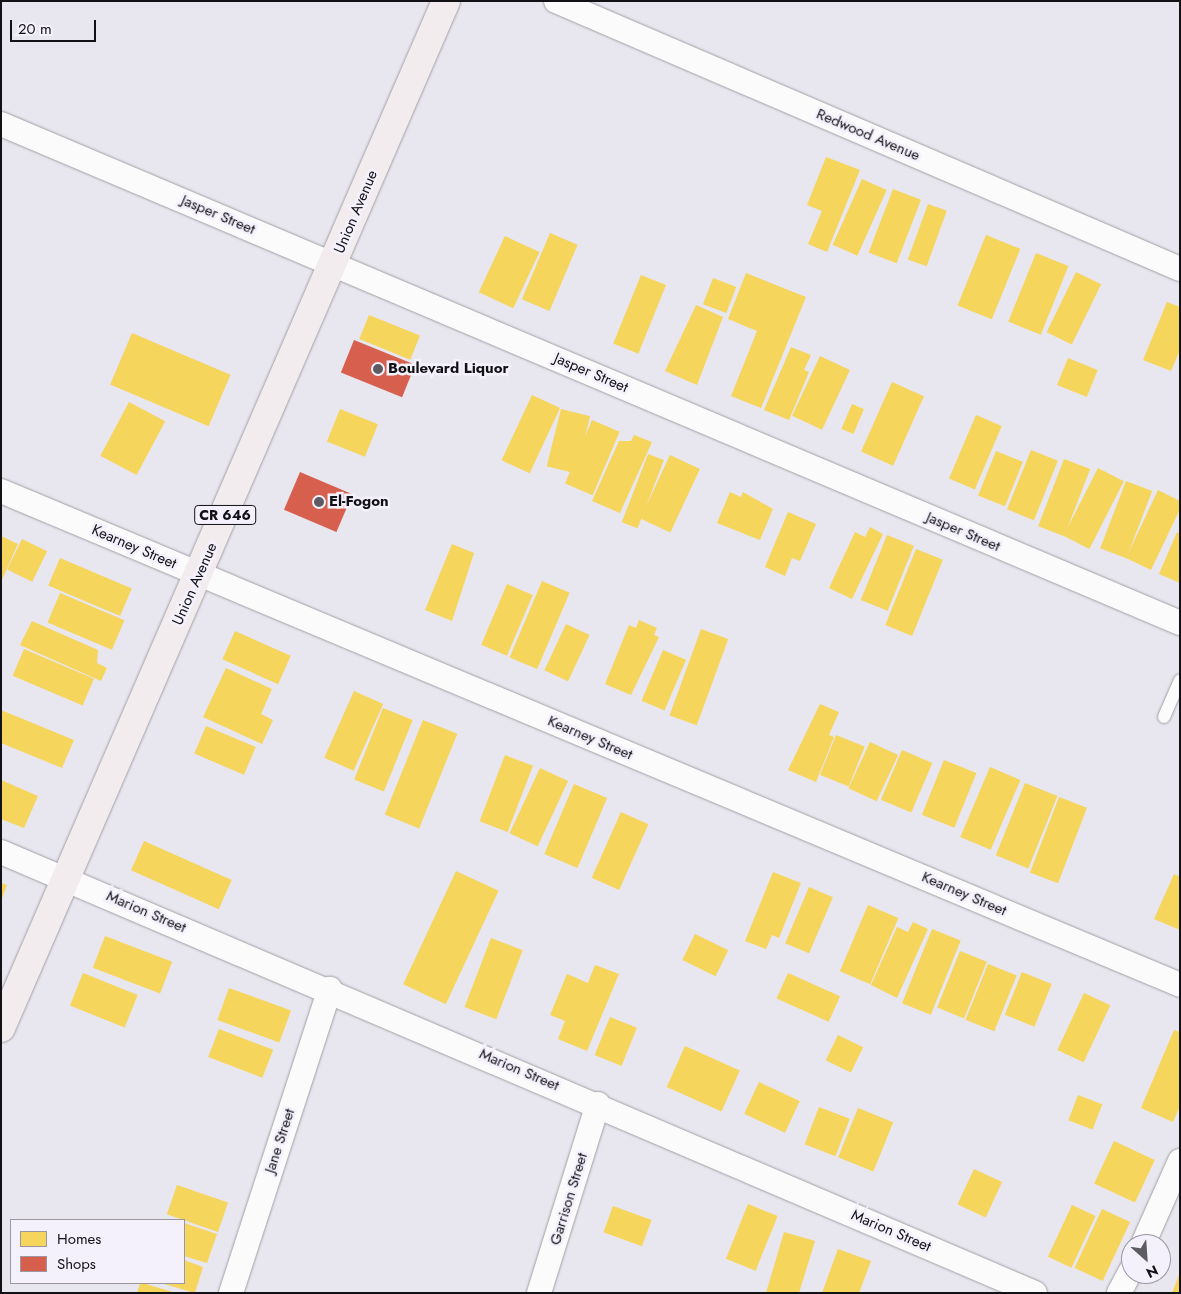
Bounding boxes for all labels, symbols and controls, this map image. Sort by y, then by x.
scale bar [12,10,99,42]
text: 20 m [18,18,52,40]
street label: Redwood Avenue [813,105,923,165]
street label: Union Avenue [330,168,382,256]
street label: Jasper Street [178,191,258,239]
street label: Jasper Street [551,349,631,397]
place label: Boulevard Liquor [388,360,509,378]
marker: Boulevard Liquor [372,363,384,375]
place label: El-Fogon [329,493,389,511]
marker: El-Fogon [313,496,325,508]
road number: CR 646 [194,504,256,526]
street label: Jasper Street [923,508,1003,556]
street label: Kearney Street [89,521,179,573]
street label: Union Avenue [169,540,221,628]
street label: Kearney Street [545,712,635,764]
street label: Kearney Street [919,868,1009,920]
street label: Marion Street [103,887,189,937]
street label: Marion Street [476,1045,562,1095]
street label: Jane Street [261,1106,299,1176]
street label: Garrison Street [546,1151,592,1247]
street label: Marion Street [848,1206,934,1256]
legend [10,1219,185,1284]
text: Homes [57,1228,101,1250]
north arrow [1121,1234,1171,1284]
text: Shops [57,1253,96,1275]
text: N [1143,1260,1162,1283]

